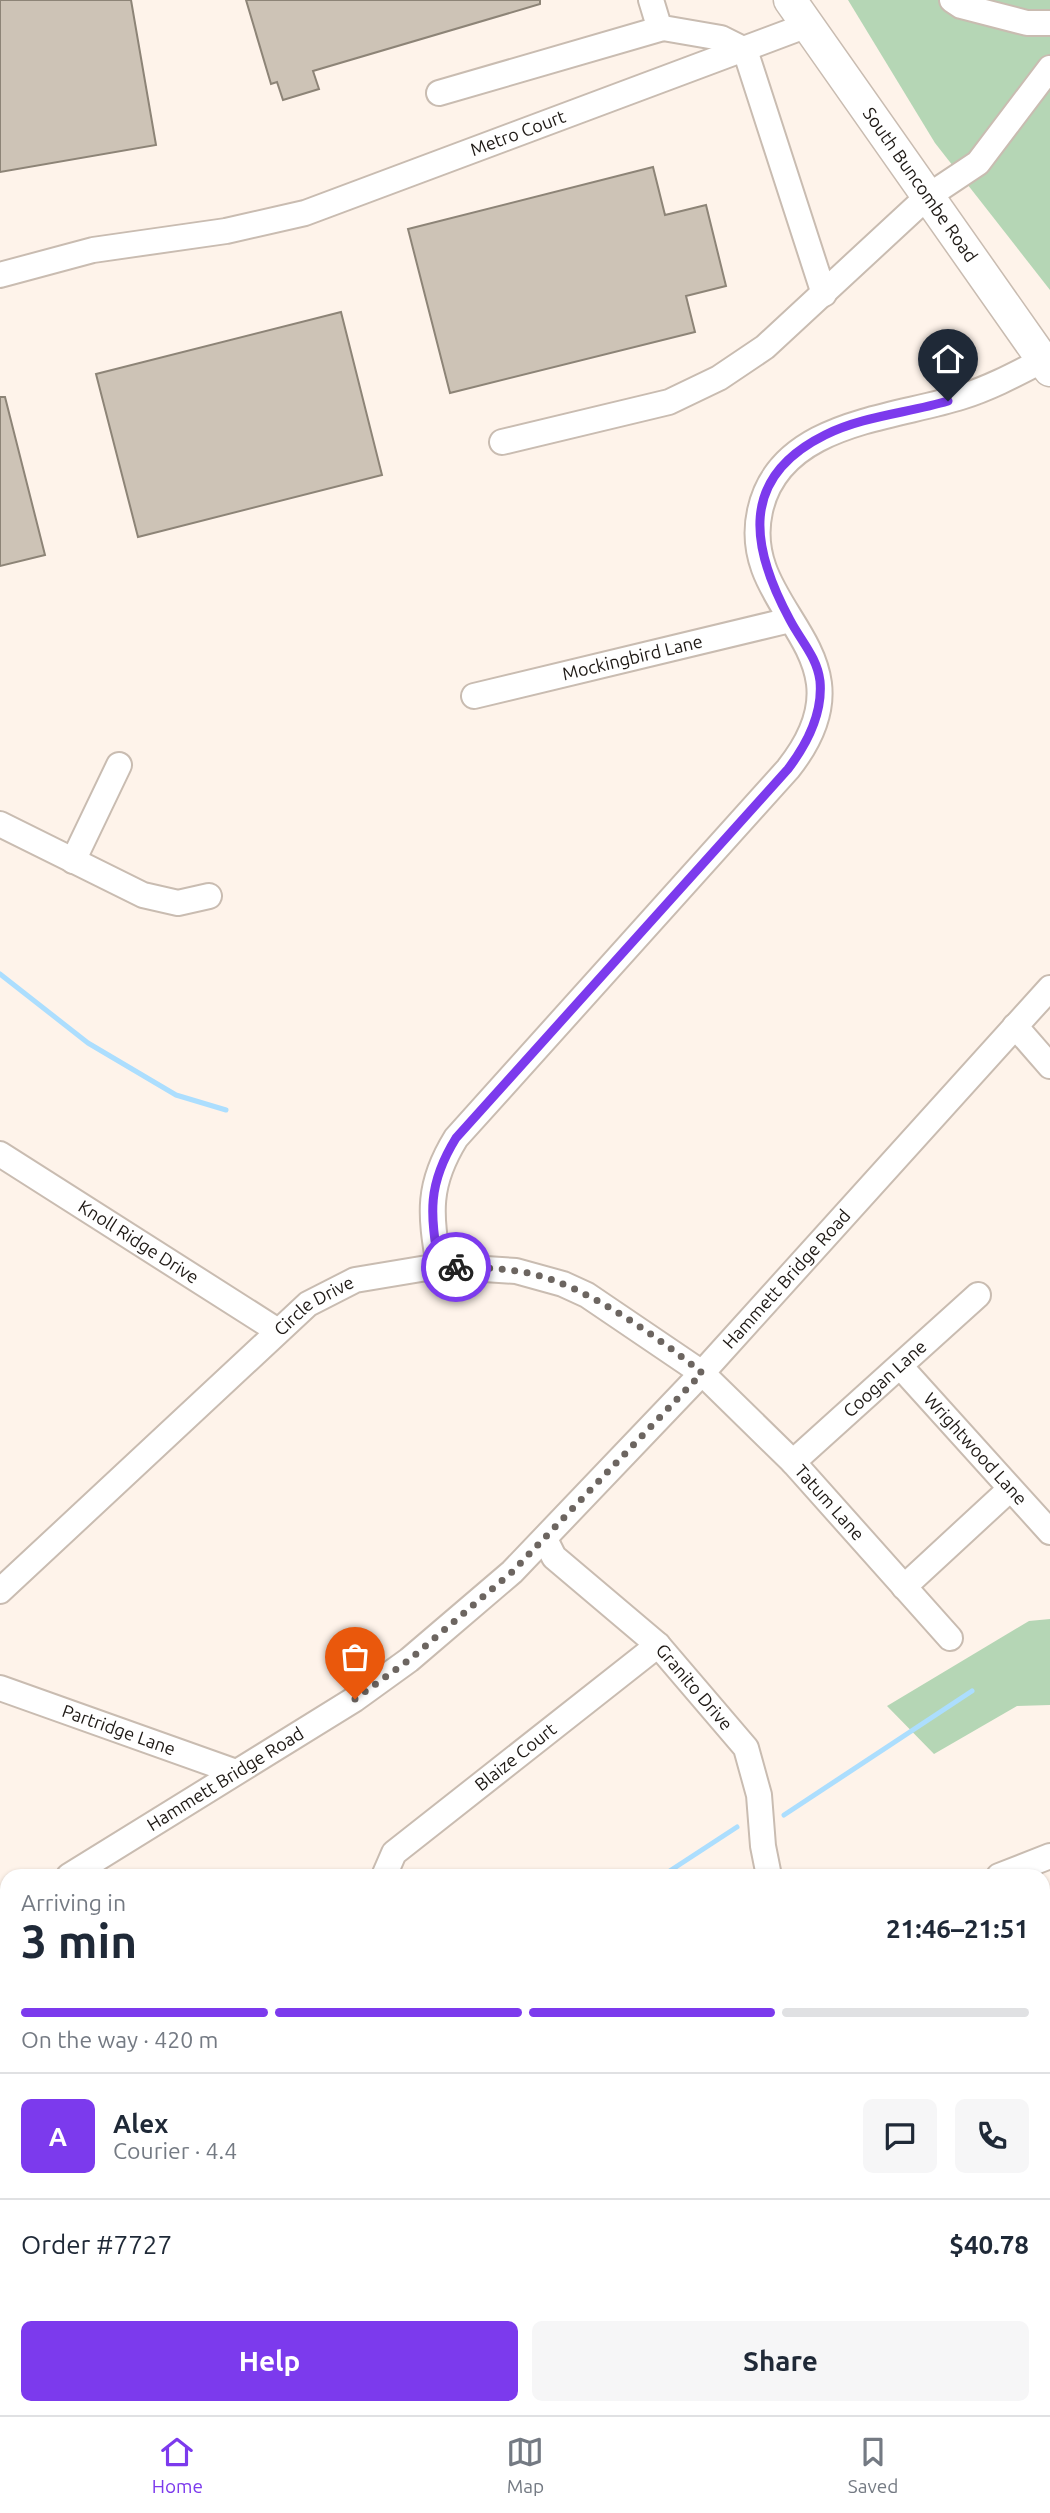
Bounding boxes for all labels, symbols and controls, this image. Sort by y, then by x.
street label: South Buncombe Road [860,103,982,265]
street label: Metro Court [467,106,568,159]
pin [918,329,978,401]
icon: home [929,340,967,378]
street label: Mockingbird Lane [560,630,704,683]
street label: Knoll Ridge Drive [75,1196,203,1287]
street label: Hammett Bridge Road [718,1205,854,1352]
courier [421,1232,491,1302]
icon: bike [437,1248,475,1286]
street label: Circle Drive [270,1271,357,1339]
street label: Coogan Lane [839,1336,930,1421]
street label: Wrightwood Lane [920,1388,1031,1508]
street label: Tatum Lane [791,1460,869,1544]
pin [325,1627,385,1699]
icon: bag [336,1638,374,1676]
street label: Granito Drive [653,1639,737,1734]
street label: Partridge Lane [60,1700,178,1759]
street label: Blaize Court [470,1718,560,1794]
street label: Hammett Bridge Road [143,1722,307,1834]
text: Arriving in [21,1890,126,1915]
text: 21:46–21:51 [886,1914,1029,1943]
text: 3 min [21,1915,137,1967]
text: On the way · 420 m [21,2027,218,2052]
button: chat [863,2099,937,2173]
button: phone [955,2099,1029,2173]
text: Alex [113,2109,168,2138]
text: A [49,2122,67,2151]
text: Courier · 4.4 [113,2138,237,2163]
text: Order #7727 [21,2230,172,2259]
text: $40.78 [949,2230,1029,2259]
button: Help [21,2321,518,2401]
button: Share [532,2321,1029,2401]
tab: Home [152,2433,203,2497]
tab: Map [506,2433,544,2497]
tab: Saved [848,2433,898,2497]

